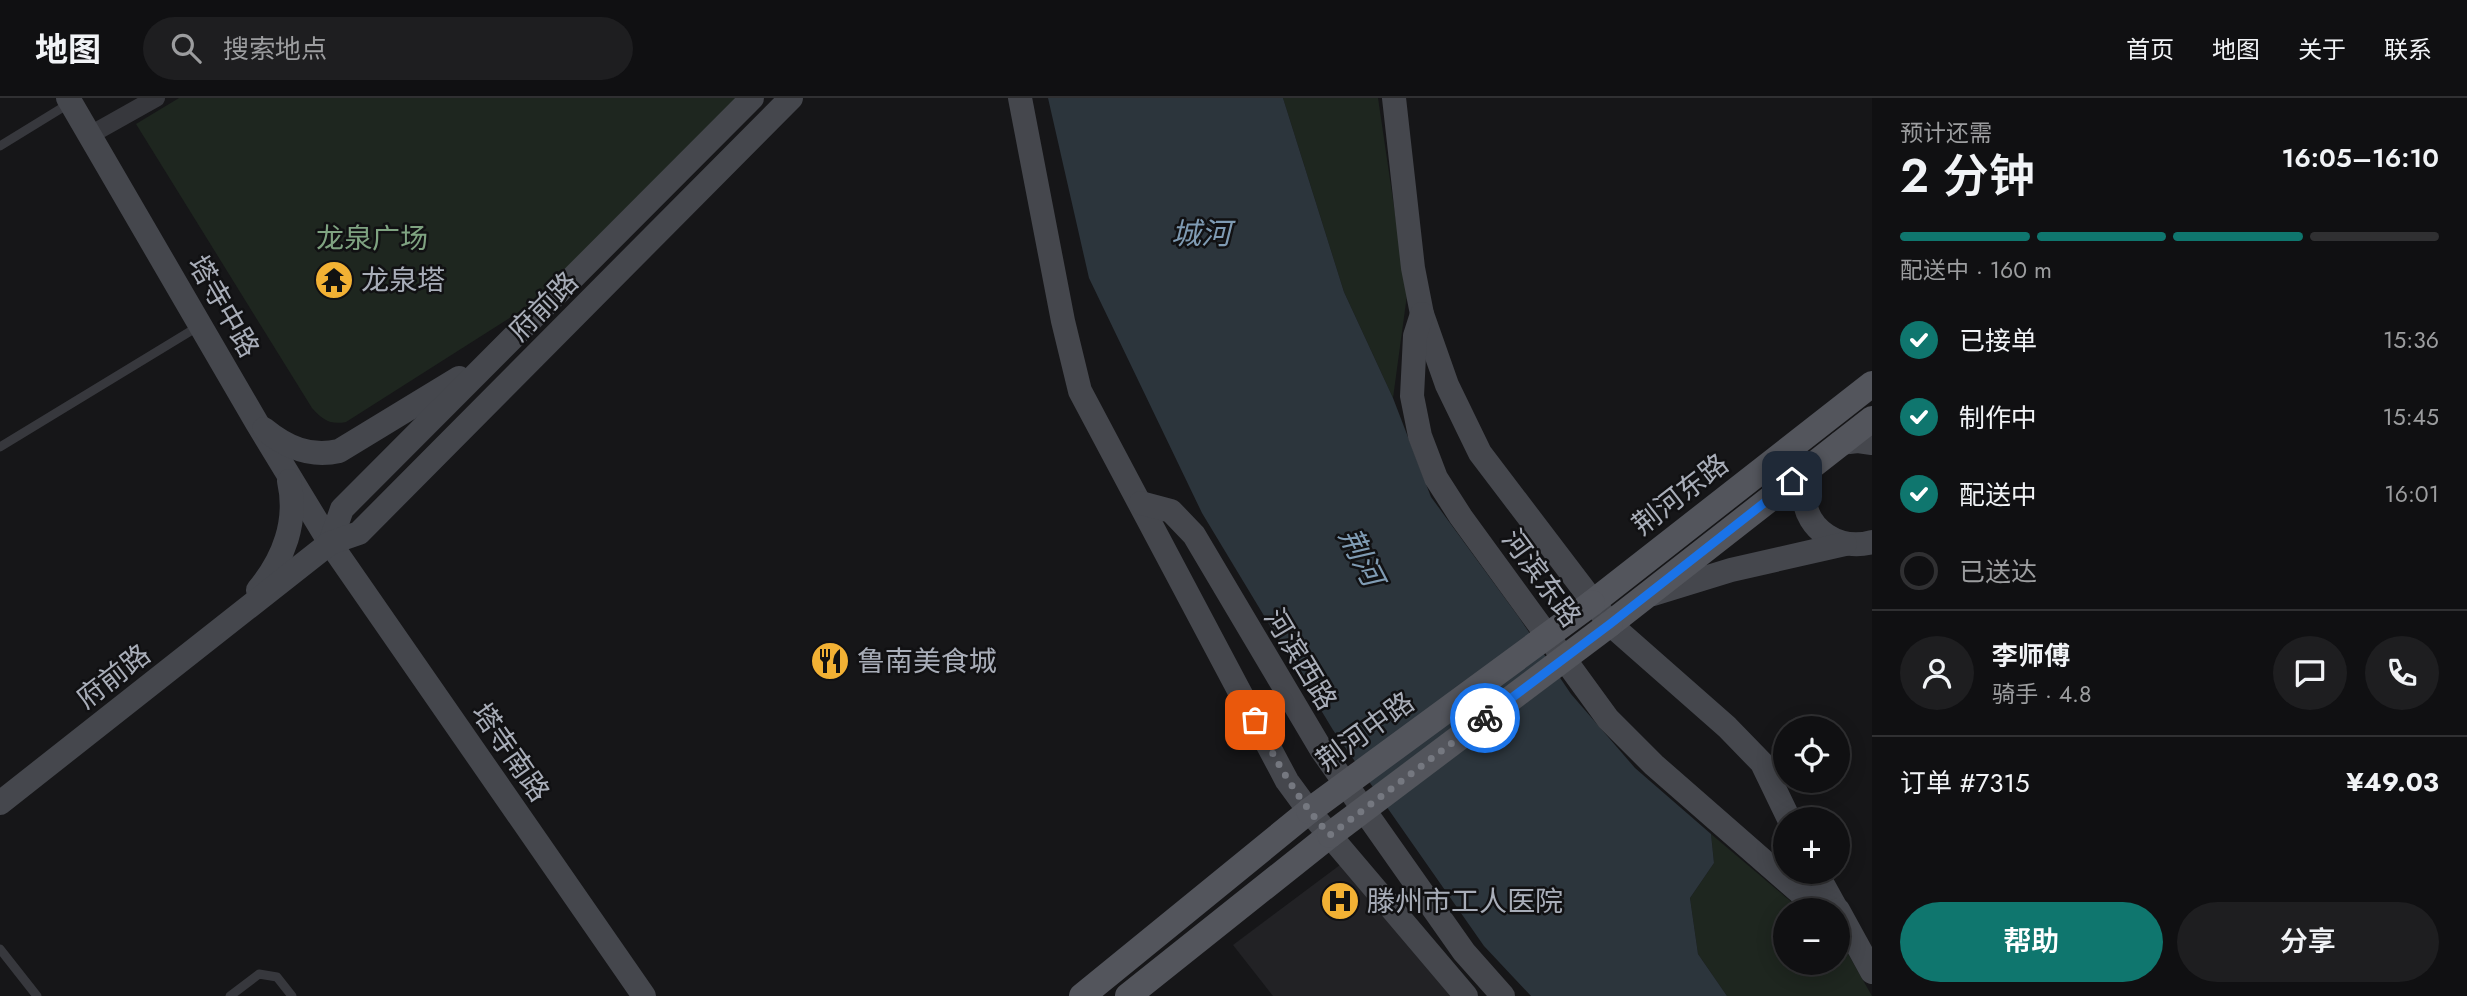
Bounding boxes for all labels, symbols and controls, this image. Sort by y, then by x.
search box [143,17,633,80]
text: 地图 [35,26,101,73]
icon: search [167,29,205,67]
text: 搜索地点 [223,30,327,68]
text: 首页 [2126,32,2174,67]
text: 地图 [2212,32,2260,67]
text: 关于 [2298,32,2346,67]
text: 联系 [2384,32,2432,67]
text: 预计还需 [1900,116,1992,150]
text: 16:05–16:10 [2281,139,2439,177]
text: 2 分钟 [1900,143,2035,209]
water label: 城河 [1171,212,1236,255]
park label: 龙泉广场 [316,218,428,259]
street label: 塔寺中路 [178,247,269,365]
text: 配送中 · 160 m [1900,253,2052,287]
temple icon: 龙泉塔 [313,259,355,301]
place label: 龙泉塔 [361,260,445,301]
street label: 府前路 [499,262,588,351]
icon: check [1900,321,1938,359]
text: 已接单 [1959,322,2037,360]
text: 15:36 [2383,323,2439,357]
icon: check [1900,398,1938,436]
text: 制作中 [1959,399,2037,437]
text: 15:45 [2382,400,2439,434]
street label: 荆河东路 [1624,444,1737,545]
pin [1762,451,1822,511]
icon: home [1773,462,1811,500]
icon: check [1900,475,1938,513]
text: 配送中 [1959,476,2037,514]
text: 16:01 [2384,477,2439,511]
water label: 荆河 [1329,520,1396,598]
street label: 河滨东路 [1492,521,1591,636]
text: 已送达 [1959,553,2037,591]
street label: 河滨西路 [1254,601,1347,718]
street label: 府前路 [68,634,159,718]
button: person [1900,636,1974,710]
button: chat [2273,636,2347,710]
button: phone [2365,636,2439,710]
text: 李师傅 [1992,637,2070,675]
restaurant icon: 鲁南美食城 [809,640,851,682]
place label: 鲁南美食城 [857,641,997,682]
text: 骑手 · 4.8 [1992,677,2092,711]
street label: 荆河中路 [1308,682,1423,781]
courier [1450,683,1520,753]
pin [1225,690,1285,750]
street label: 塔寺南路 [462,695,560,810]
icon: bike [1466,699,1504,737]
icon: bag [1236,701,1274,739]
map controls [1773,716,1850,975]
button: locate [1773,716,1850,793]
text: ¥49.03 [2346,763,2439,801]
text: 订单 #7315 [1900,764,2030,802]
button: + [1773,807,1850,884]
hospital icon: 滕州市工人医院 [1319,880,1361,922]
place label: 滕州市工人医院 [1367,881,1563,922]
button: − [1773,898,1850,975]
button: 帮助 [1900,902,2163,982]
button: 分享 [2177,902,2439,982]

